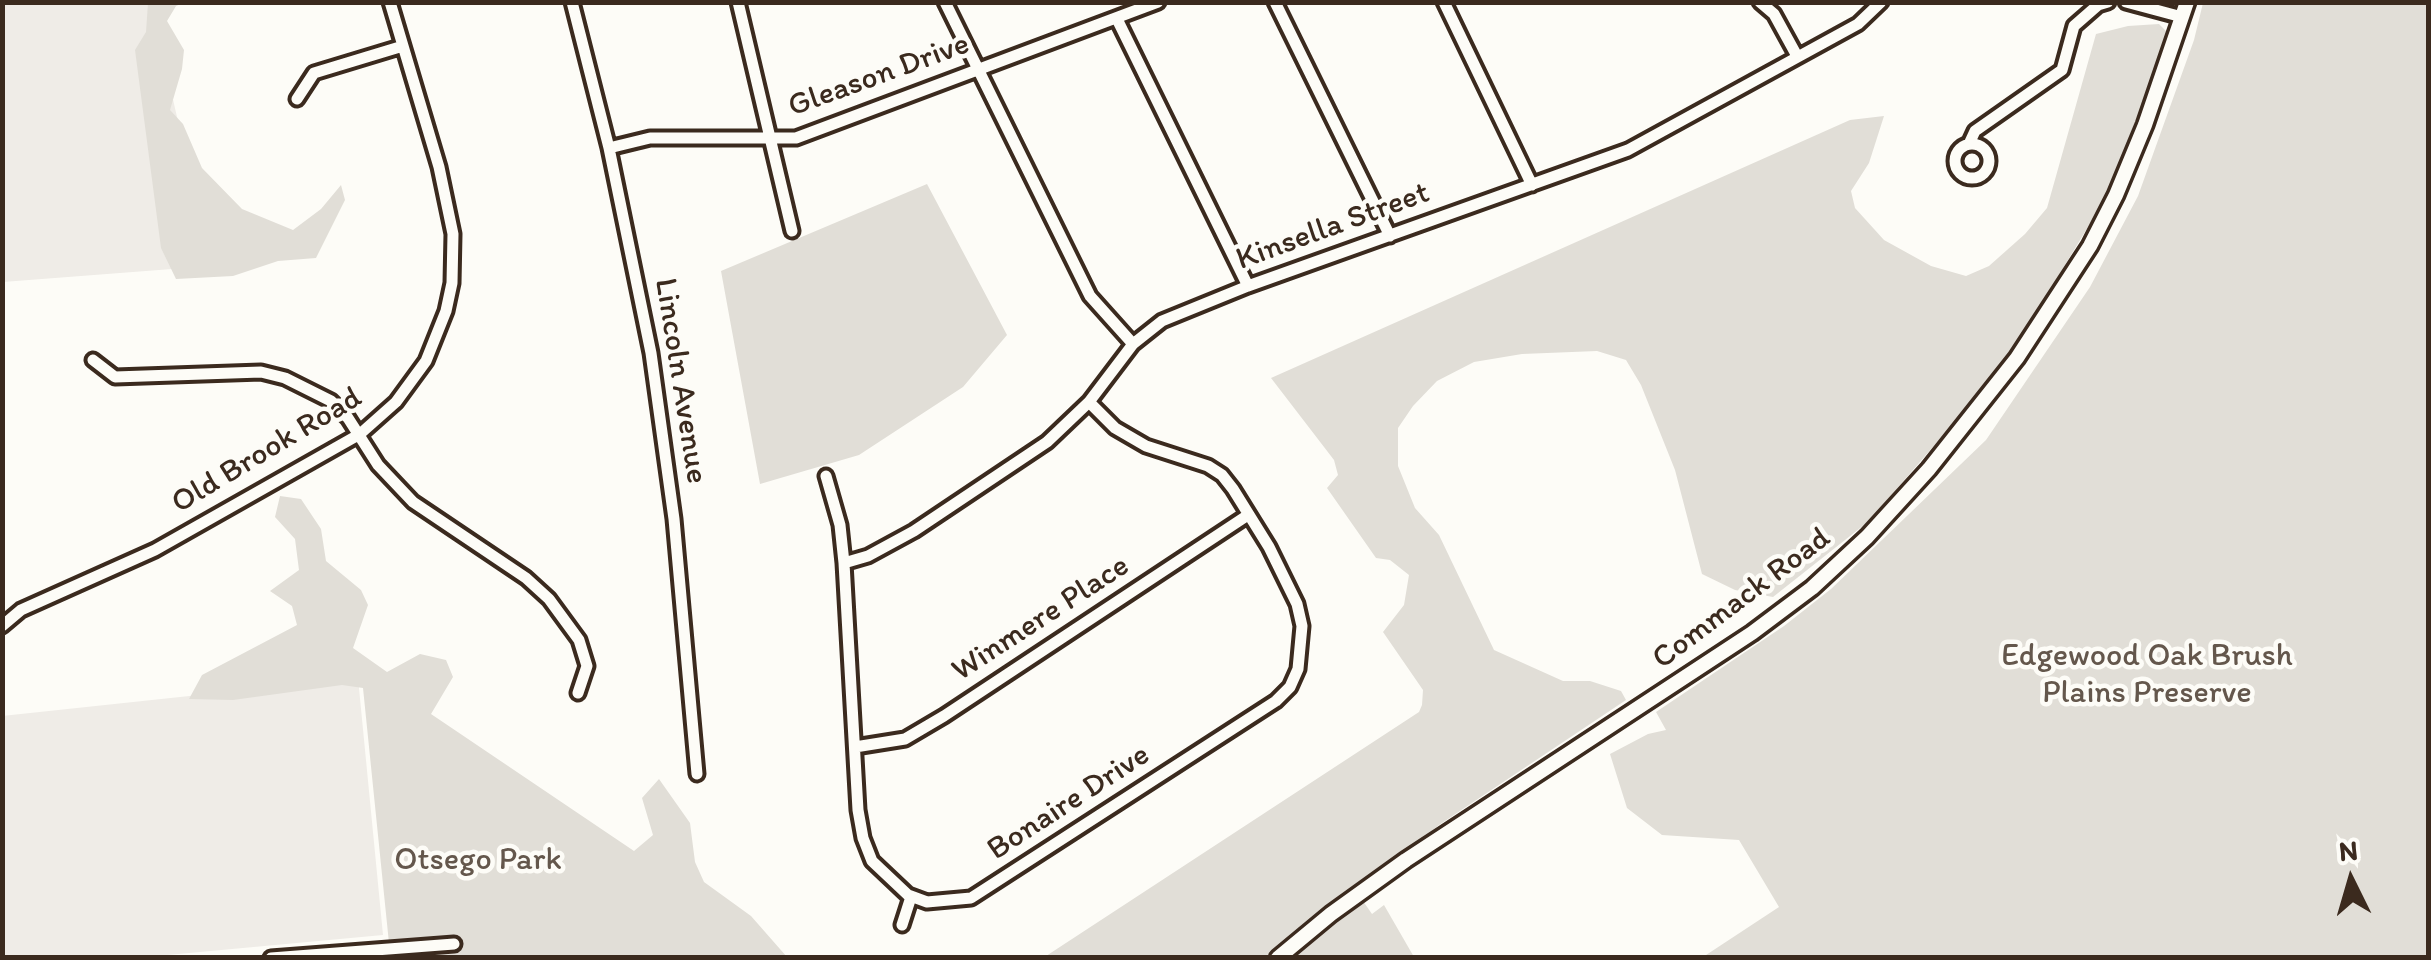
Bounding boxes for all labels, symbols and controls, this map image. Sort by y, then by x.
street label: Gleason Drive [783,25,975,127]
street label: Kinsella Street [1231,174,1435,280]
street label: Lincoln Avenue [645,275,715,487]
street label: Old Brook Road [165,379,369,523]
street label: Commack Road [1645,520,1839,678]
street label: Winmere Place [945,547,1137,691]
park label: Edgewood Oak Brush Plains Preserve [2001,638,2293,713]
street label: Bonaire Drive [981,736,1157,870]
north arrow [2301,830,2401,930]
text: N [2337,832,2359,868]
park label: Otsego Park [394,842,562,880]

